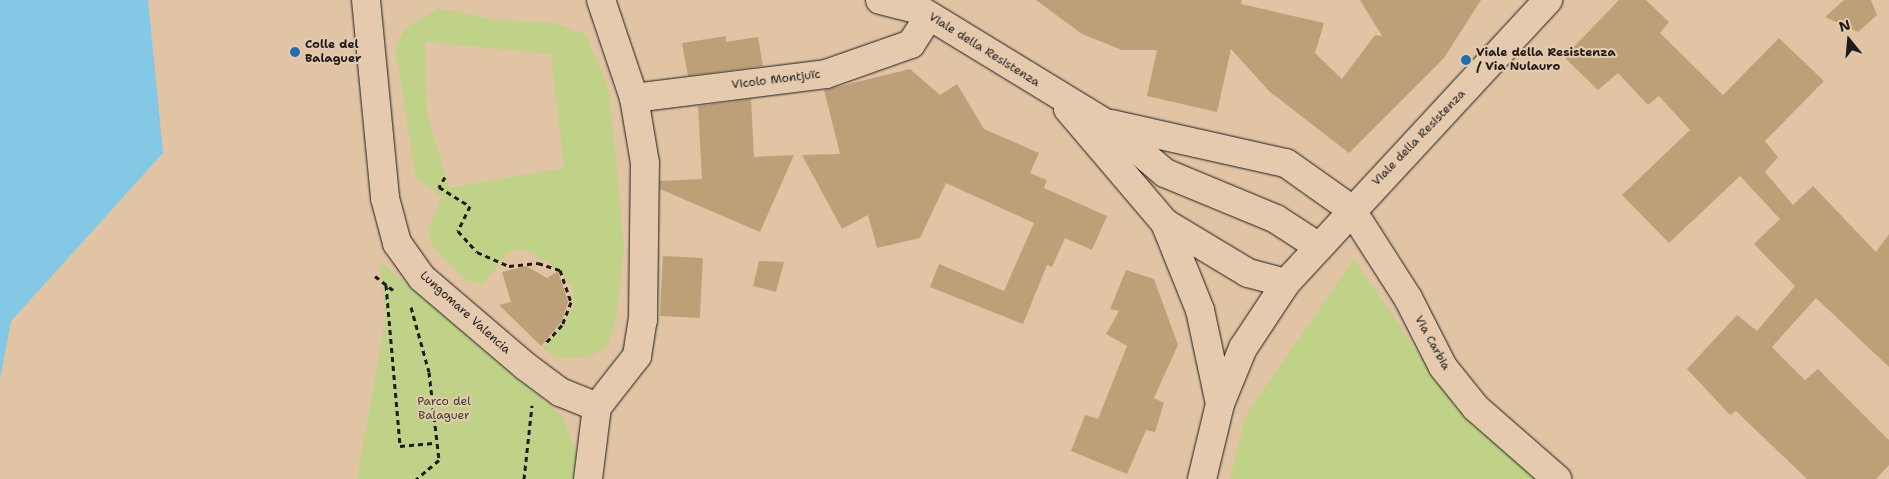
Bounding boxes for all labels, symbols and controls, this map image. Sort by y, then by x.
street label: Viale della Resistenza [926,10,1042,90]
north arrow [1824,15,1874,65]
text: N [1837,15,1853,36]
place label: Colle del Balaguer [305,38,361,66]
marker: Colle del Balaguer [289,46,301,58]
place label: Viale della Resistenza / Via Nulauro [1476,46,1616,74]
marker: Viale della Resistenza / Via Nulauro [1460,54,1472,66]
street label: Vicolo Montjuïc [731,67,821,93]
street label: Viale della Resistenza [1369,87,1469,189]
street label: Lungomare Valencia [417,269,513,357]
street label: Via Carbia [1411,313,1453,373]
park label: Parco del Balaguer [417,395,471,423]

